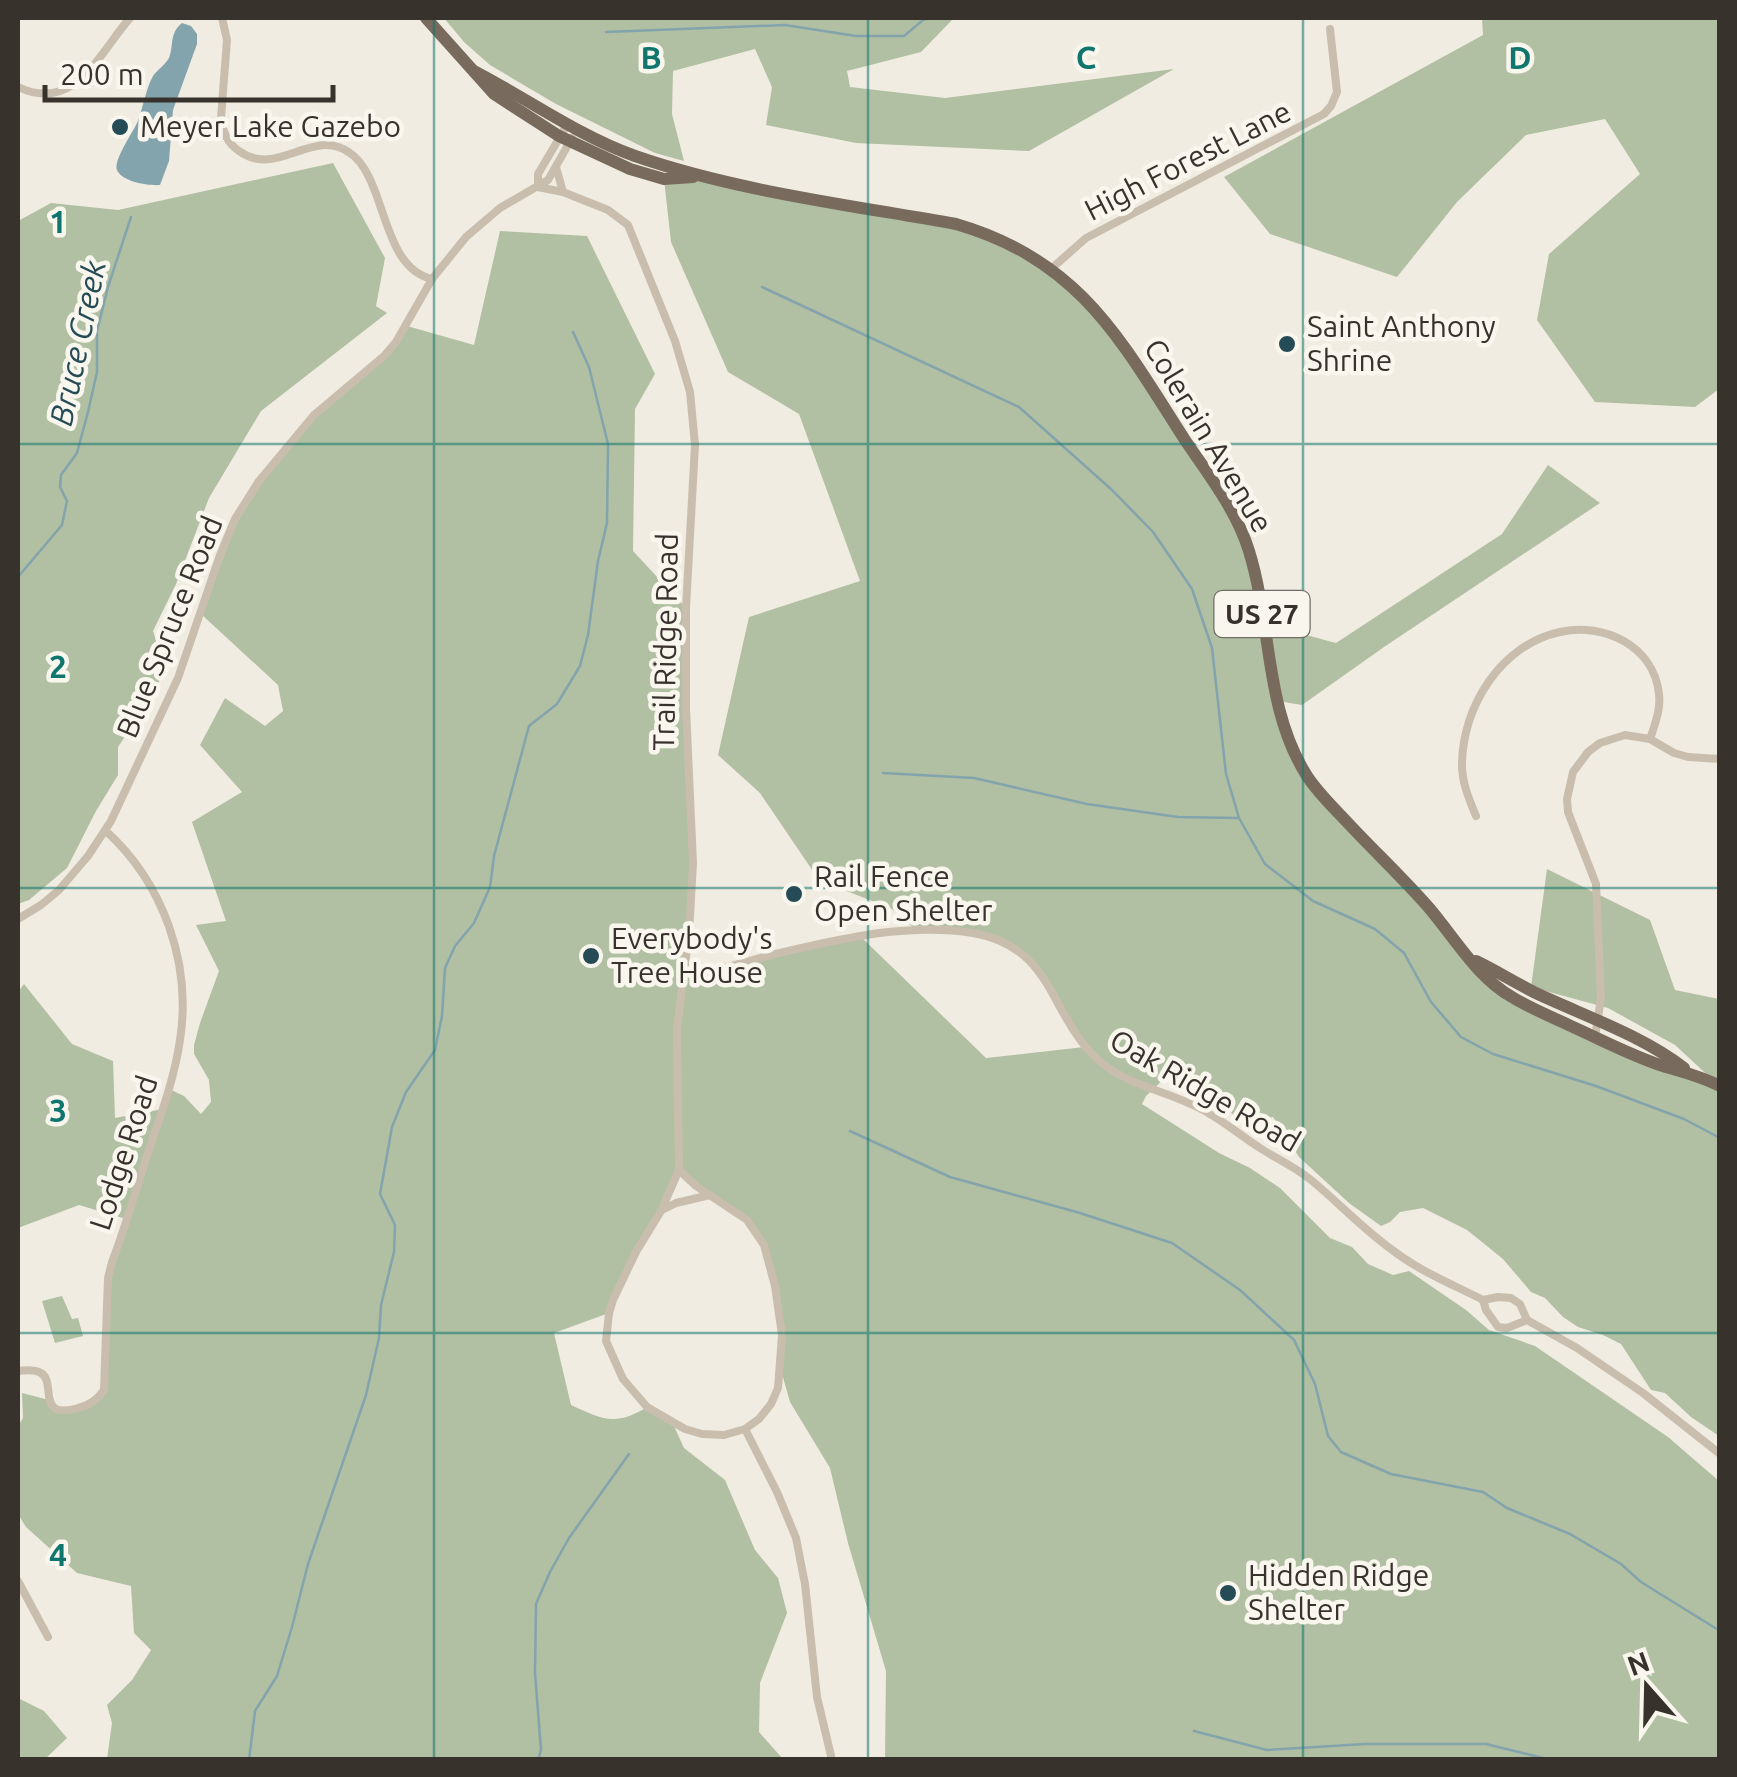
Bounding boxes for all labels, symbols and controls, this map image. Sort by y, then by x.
text: B [640,39,662,75]
text: C [1076,39,1096,75]
text: D [1508,39,1532,75]
scale bar [45,40,332,102]
text: 200 m [60,57,144,91]
street label: High Forest Lane [1079,93,1296,227]
place label: Meyer Lake Gazebo [140,109,401,143]
marker: Meyer Lake Gazebo [109,116,131,138]
text: 1 [49,203,67,239]
water label: Bruce Creek [42,256,112,429]
place label: Saint Anthony Shrine [1307,309,1496,377]
street label: Colerain Avenue [1138,333,1280,538]
marker: Saint Anthony Shrine [1276,333,1298,355]
street label: Blue Spruce Road [109,511,229,742]
street label: Trail Ridge Road [646,533,684,751]
road number: US 27 [1214,591,1310,637]
text: 2 [49,648,67,684]
place label: Rail Fence Open Shelter [814,859,993,927]
marker: Rail Fence Open Shelter [783,883,805,905]
place label: Everybody's Tree House [611,921,772,989]
marker: Everybody's Tree House [580,945,602,967]
street label: Oak Ridge Road [1104,1022,1307,1158]
street label: Lodge Road [82,1071,164,1234]
text: 3 [49,1092,67,1128]
text: 4 [49,1536,67,1572]
place label: Hidden Ridge Shelter [1248,1558,1429,1626]
marker: Hidden Ridge Shelter [1217,1582,1239,1604]
north arrow [1597,1637,1697,1737]
text: N [1623,1645,1653,1681]

